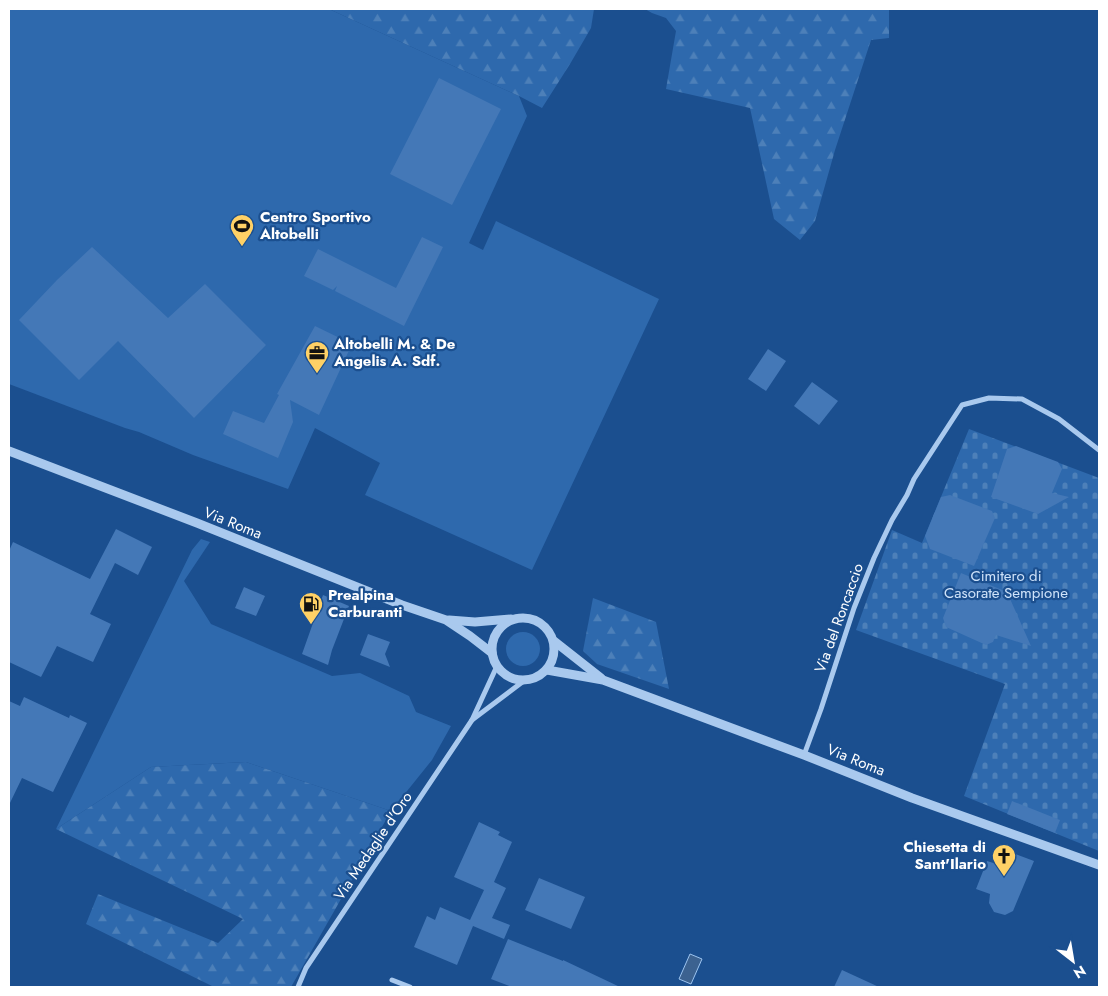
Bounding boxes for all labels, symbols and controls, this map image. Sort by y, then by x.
place label: Centro Sportivo Altobelli [259,206,371,245]
sports icon: Centro Sportivo Altobelli [229,213,255,247]
place label: Altobelli M. & De Angelis A. Sdf. [333,333,456,372]
office icon: Altobelli M. & De Angelis A. Sdf. [304,340,330,374]
street label: Via Roma [201,501,265,545]
street label: Via del Roncaccio [809,560,869,676]
park label: Cimitero di Casorate Sempione [944,565,1068,604]
place label: Prealpina Carburanti [328,584,402,623]
fuel station icon: Prealpina Carburanti [298,591,324,625]
street label: Via Roma [824,738,888,782]
street label: Via Medaglie d'Oro [328,787,418,905]
place label: Chiesetta di Sant'Ilario [903,836,986,875]
church icon: Chiesetta di Sant'Ilario [991,843,1017,877]
north arrow [1048,936,1098,986]
text: N [1070,961,1090,984]

